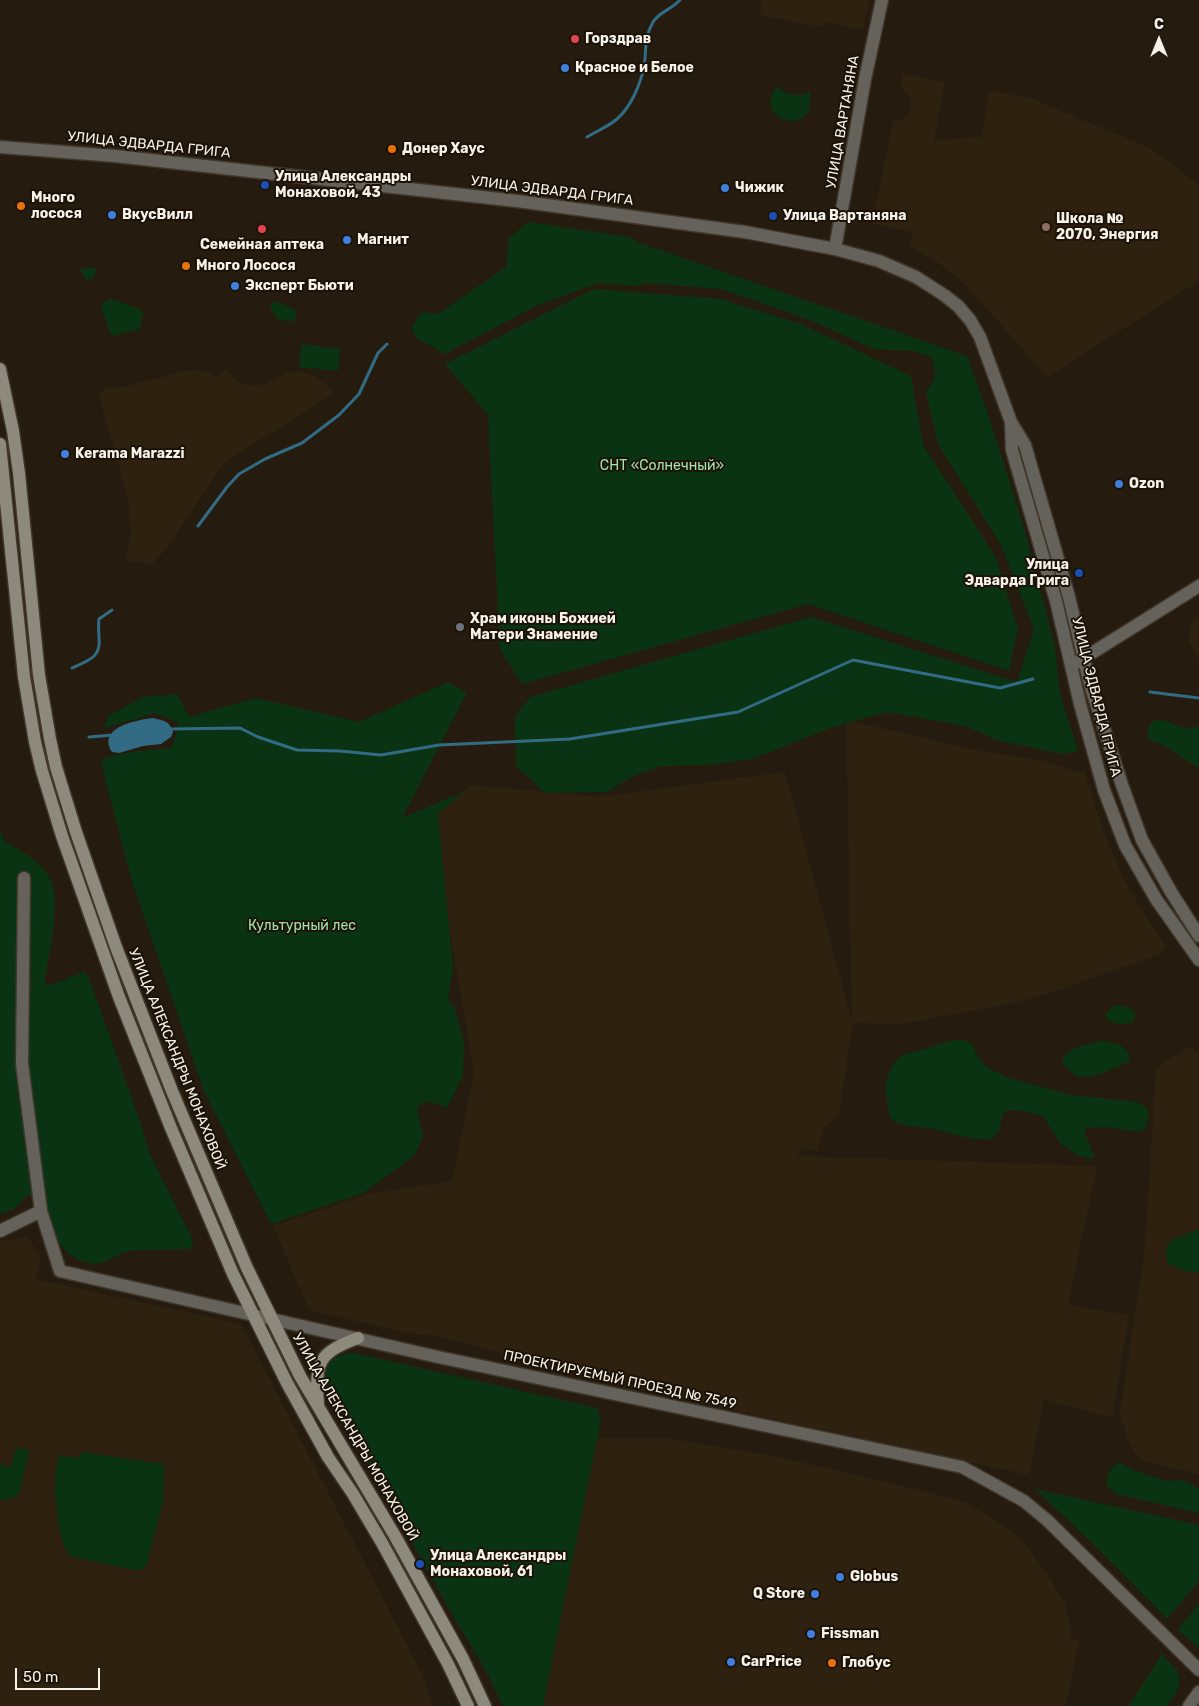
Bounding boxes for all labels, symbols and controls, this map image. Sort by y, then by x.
north arrow [1134,15,1184,65]
text: С [1154,16,1164,33]
place label: Горздрав [585,31,651,47]
marker: Горздрав [569,33,581,45]
street label: УЛИЦА ВАРТАНЯНА [823,54,863,190]
place label: Красное и Белое [575,60,694,76]
marker: Красное и Белое [559,62,571,74]
street label: УЛИЦА ЭДВАРДА ГРИГА [67,128,231,162]
place label: Донер Хаус [402,141,485,157]
marker: Донер Хаус [386,143,398,155]
place label: Улица Александры Монаховой, 43 [275,169,411,202]
street label: УЛИЦА ЭДВАРДА ГРИГА [470,173,634,209]
marker: Улица Александры Монаховой, 43 [259,179,271,191]
place label: Чижик [735,180,784,196]
marker: Чижик [719,182,731,194]
place label: Много лосося [31,190,82,222]
marker: Много лосося [15,200,27,212]
place label: ВкусВилл [122,207,193,223]
place label: Улица Вартаняна [783,208,906,224]
marker: ВкусВилл [106,209,118,221]
marker: Улица Вартаняна [767,210,779,222]
place label: Школа № 2070, Энергия [1056,211,1159,243]
marker: Школа № 2070, Энергия [1040,221,1052,233]
marker: Семейная аптека [256,223,268,235]
place label: Магнит [357,232,409,248]
marker: Магнит [341,234,353,246]
place label: Семейная аптека [200,237,324,253]
place label: Много Лосося [196,258,296,274]
marker: Много Лосося [180,260,192,272]
place label: Эксперт Бьюти [245,278,354,294]
marker: Эксперт Бьюти [229,280,241,292]
place label: Kerama Marazzi [75,446,185,462]
marker: Kerama Marazzi [59,448,71,460]
park label: СНТ «Солнечный» [600,458,724,474]
place label: Ozon [1129,476,1164,492]
marker: Ozon [1113,478,1125,490]
place label: Улица Эдварда Грига [964,557,1069,590]
marker: Улица Эдварда Грига [1073,567,1085,579]
place label: Храм иконы Божией Матери Знамение [470,611,616,644]
street label: УЛИЦА ЭДВАРДА ГРИГА [1068,615,1124,779]
marker: Храм иконы Божией Матери Знамение [454,621,466,633]
park label: Культурный лес [248,918,356,934]
street label: УЛИЦА АЛЕКСАНДРЫ МОНАХОВОЙ [125,946,229,1172]
street label: УЛИЦА АЛЕКСАНДРЫ МОНАХОВОЙ [288,1330,422,1544]
street label: ПРОЕКТИРУЕМЫЙ ПРОЕЗД № 7549 [502,1347,738,1413]
place label: Улица Александры Монаховой, 61 [430,1548,566,1580]
marker: Улица Александры Монаховой, 61 [414,1558,426,1570]
place label: Globus [850,1569,898,1585]
marker: Globus [834,1571,846,1583]
place label: Q Store [753,1586,805,1602]
marker: Q Store [809,1588,821,1600]
place label: Fissman [821,1626,879,1642]
marker: Fissman [805,1628,817,1640]
place label: CarPrice [741,1654,802,1670]
place label: Глобус [842,1655,891,1671]
marker: CarPrice [725,1656,737,1668]
marker: Глобус [826,1657,838,1669]
scale bar [18,1658,102,1690]
text: 50 m [23,1668,58,1686]

